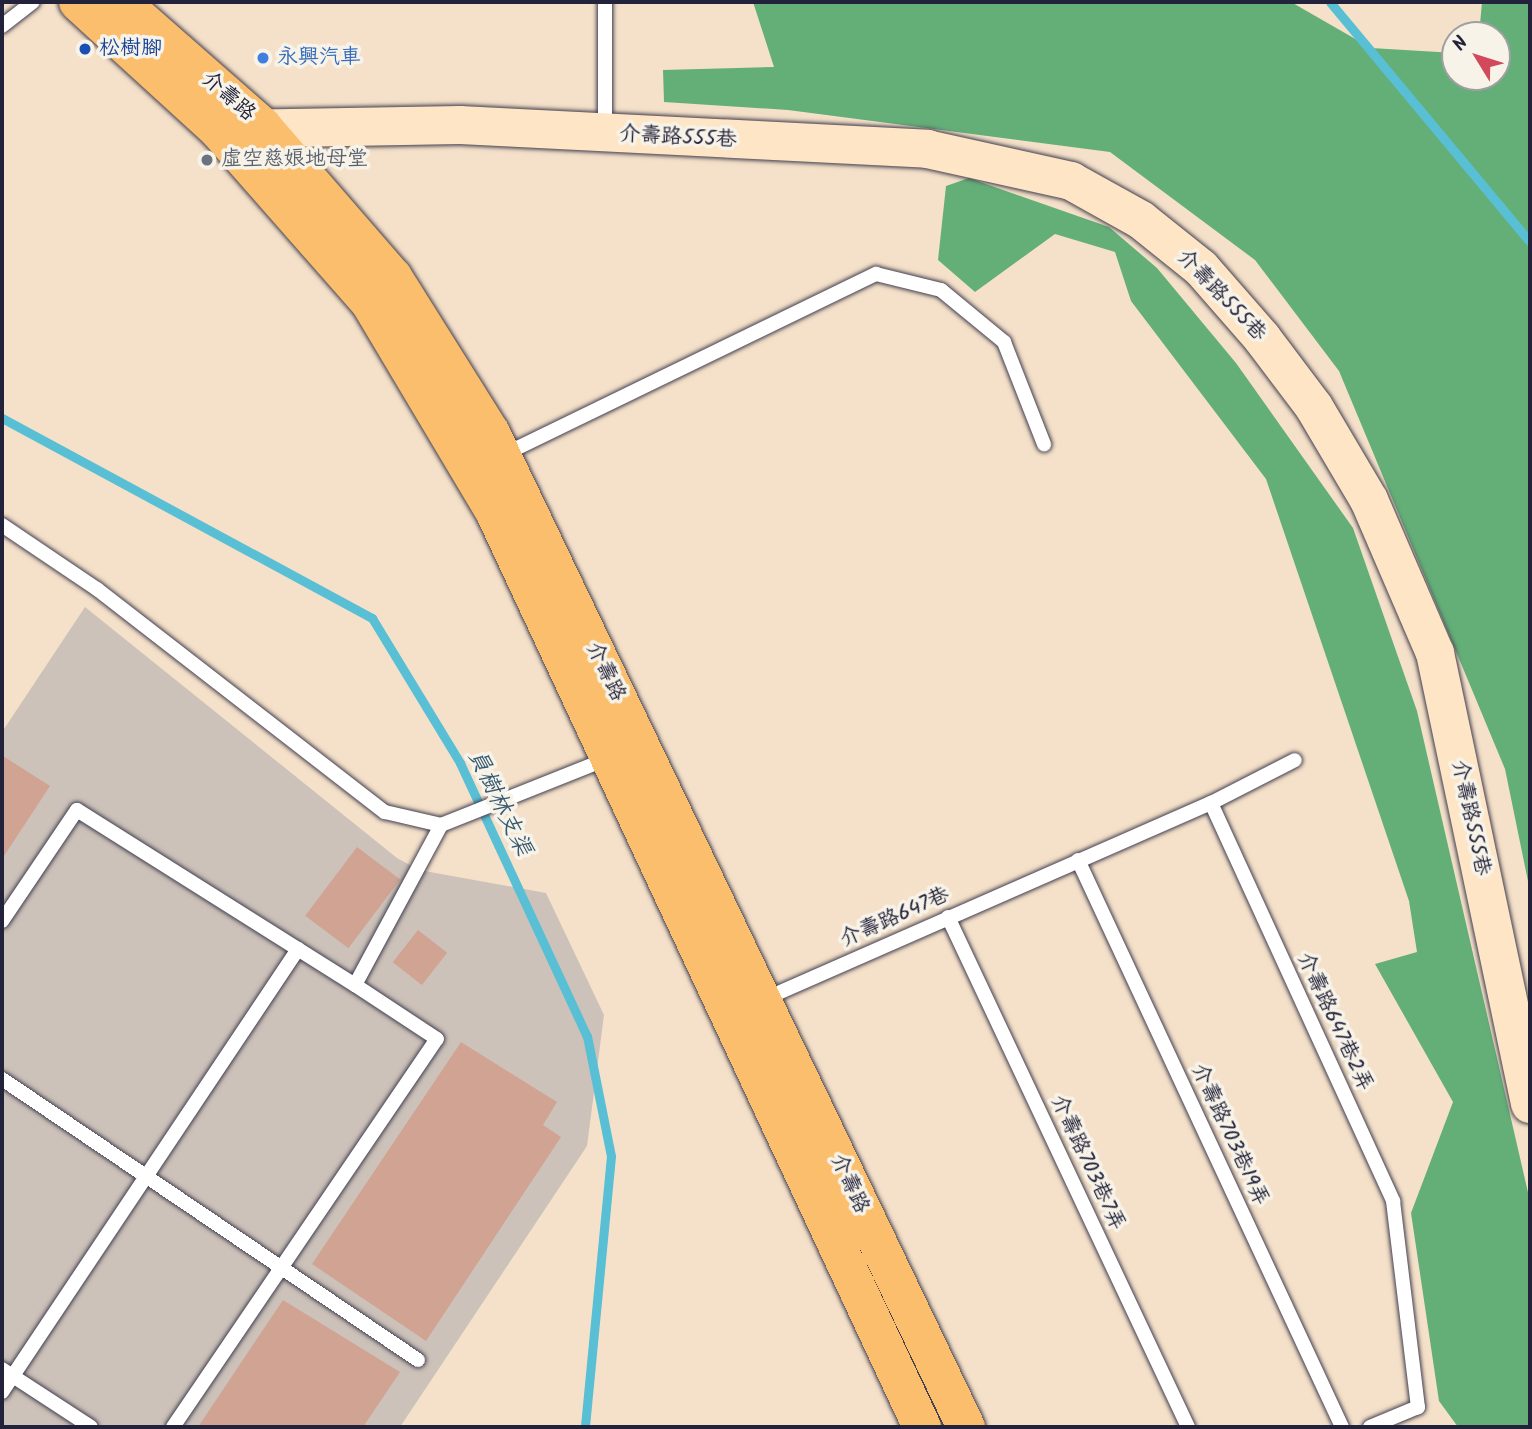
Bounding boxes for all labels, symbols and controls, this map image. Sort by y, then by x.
north arrow [1441,21,1511,91]
text: N [1446,30,1477,58]
place label: 松樹腳 [99,36,162,62]
marker: 松樹腳 [77,41,93,57]
place label: 永興汽車 [277,45,361,71]
marker: 永興汽車 [255,50,271,66]
street label: 介壽路 [196,67,260,127]
street label: 介壽路555巷 [619,122,737,154]
place label: 虛空慈娘地母堂 [221,147,368,173]
marker: 虛空慈娘地母堂 [199,152,215,168]
street label: 介壽路555巷 [1171,245,1271,347]
street label: 介壽路 [580,638,630,706]
water label: 員樹林支渠 [461,745,537,861]
street label: 介壽路555巷 [1445,758,1495,878]
street label: 介壽路647巷 [836,883,954,953]
street label: 介壽路647巷2弄 [1291,949,1377,1095]
street label: 介壽路703巷19弄 [1185,1060,1273,1210]
street label: 介壽路703巷7弄 [1045,1091,1129,1235]
street label: 介壽路 [824,1150,874,1218]

